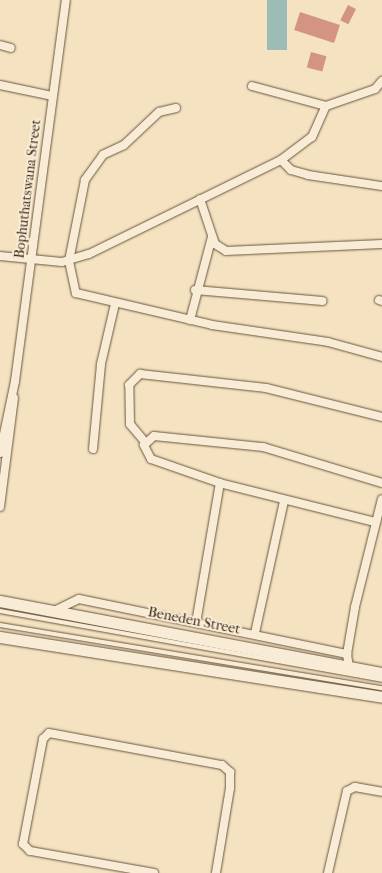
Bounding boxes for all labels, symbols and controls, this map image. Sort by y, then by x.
street label: Bophuthatswana Street [11,119,45,259]
street label: Beneden Street [146,604,242,638]

